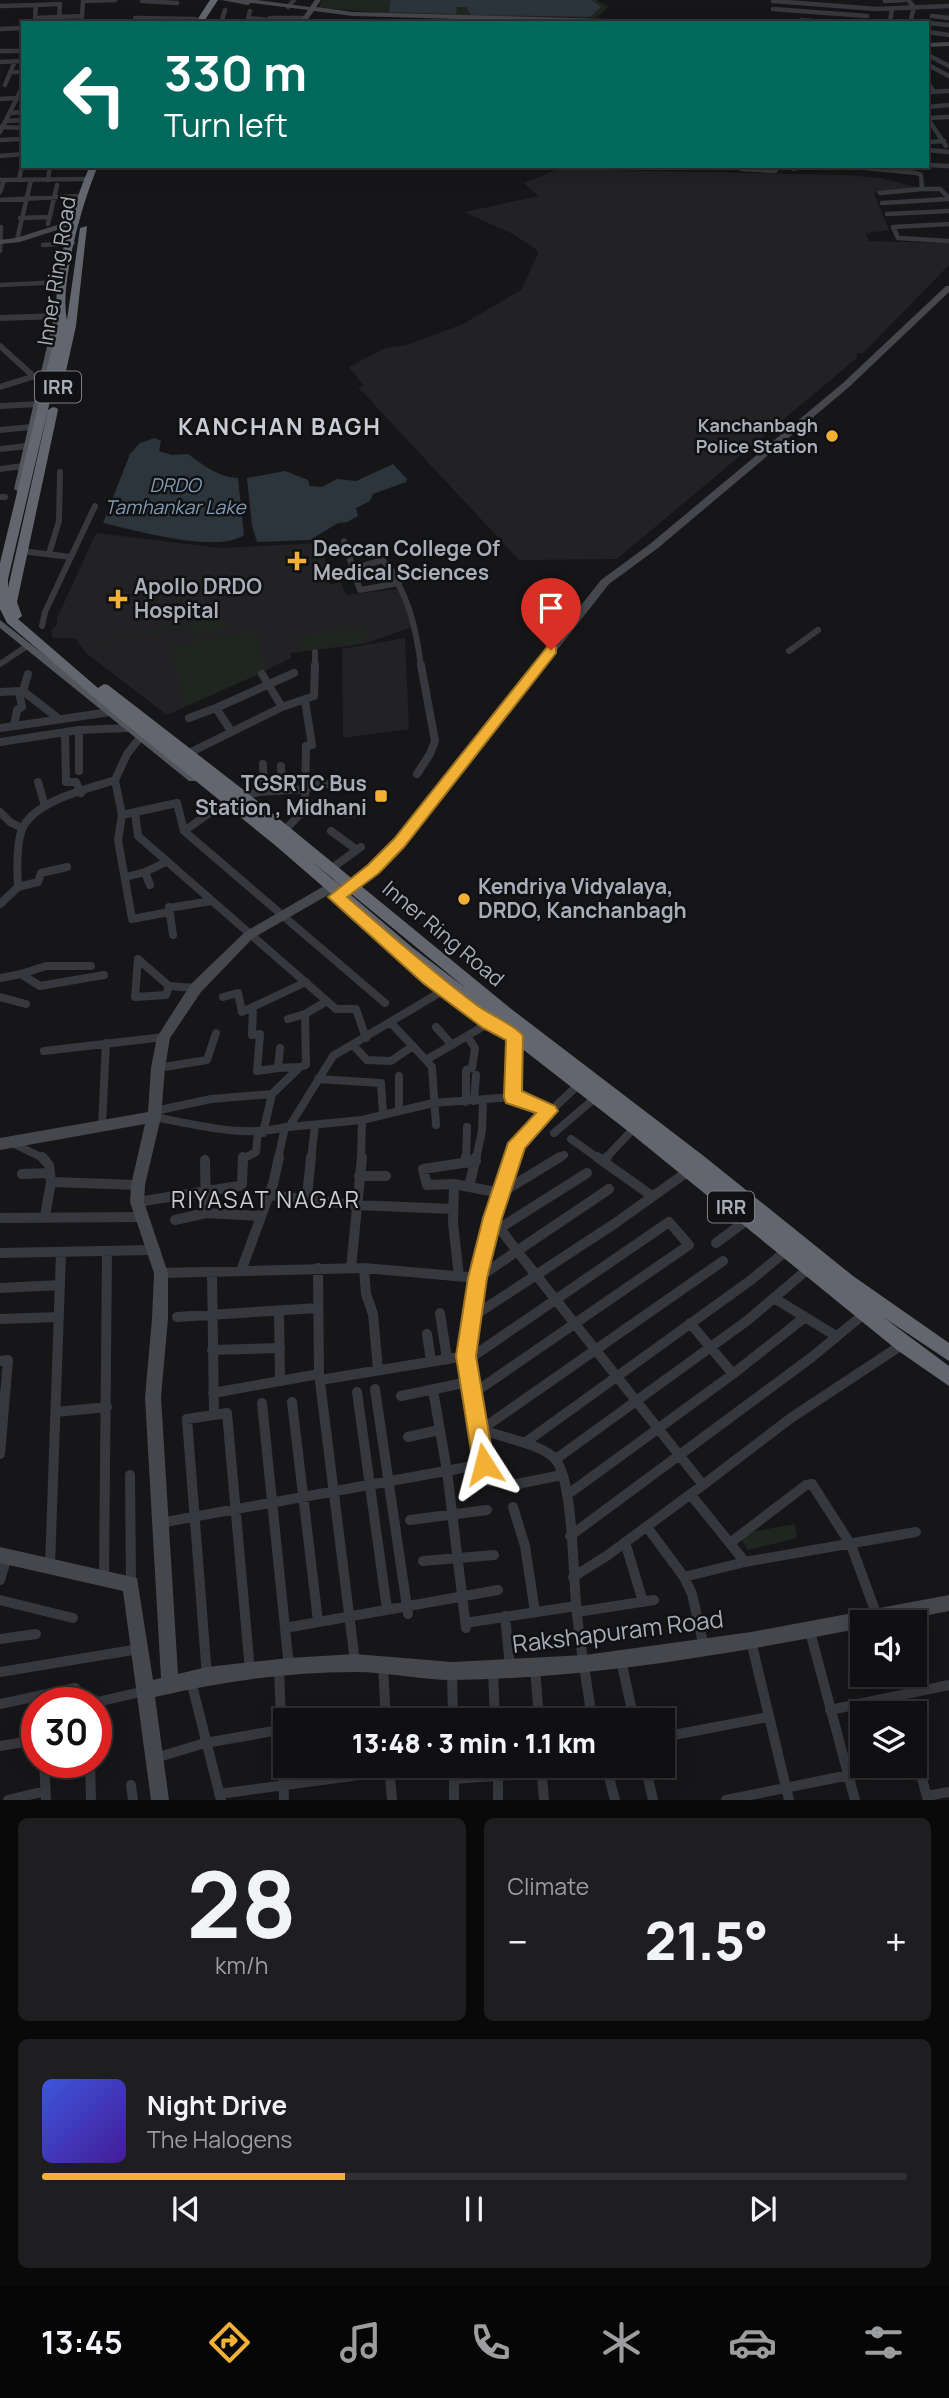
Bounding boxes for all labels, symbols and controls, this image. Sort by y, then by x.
text: 330 m [164,39,307,106]
icon: left [49,49,140,140]
text: Turn left [164,103,288,147]
street label: Inner Ring Road [30,194,82,348]
road number: IRR [35,372,81,402]
district label: KANCHAN BAGH [178,410,382,442]
place label: Kanchanbagh Police Station [696,413,818,458]
marker: Kanchanbagh Police Station [824,428,840,444]
water label: DRDO Tamhankar Lake [104,472,247,520]
place label: Deccan College Of Medical Sciences [313,534,500,586]
marker: Deccan College Of Medical Sciences [287,551,307,571]
place label: Apollo DRDO Hospital [134,572,262,624]
pin [521,578,581,650]
marker: Apollo DRDO Hospital [108,589,128,609]
icon: arrive [532,589,570,627]
place label: TGSRTC Bus Station , Midhani [195,769,367,821]
marker: TGSRTC Bus Station , Midhani [373,788,389,804]
place label: Kendriya Vidyalaya, DRDO, Kanchanbagh [478,872,687,924]
street label: Inner Ring Road [377,874,510,992]
marker: Kendriya Vidyalaya, DRDO, Kanchanbagh [456,891,472,907]
district label: RIYASAT NAGAR [171,1183,361,1215]
road number: IRR [708,1191,754,1222]
position arrow [447,1427,521,1501]
street label: Rakshapuram Road [510,1601,725,1660]
map controls [850,1610,927,1778]
button: sound [850,1610,927,1687]
speed limit sign: 30 [21,1687,112,1778]
button: layers [850,1701,927,1778]
text: 13:48 · 3 min · 1.1 km [352,1725,596,1761]
text: 28 [187,1841,297,1965]
text: Climate [508,1870,589,1902]
text: 21.5° [645,1905,768,1976]
text: − [508,1915,528,1967]
text: + [885,1915,907,1967]
text: km/h [215,1949,269,1981]
text: Night Drive [147,2087,287,2123]
text: The Halogens [147,2123,292,2155]
icon: previous [167,2190,205,2228]
icon: pause [455,2190,493,2228]
icon: next [744,2190,782,2228]
icon: directions [205,2318,254,2367]
icon: music [336,2318,385,2367]
icon: phone [466,2318,515,2367]
icon: climate [597,2318,646,2367]
icon: car [728,2318,777,2367]
icon: filters [859,2318,908,2367]
text: 13:45 [41,2320,123,2364]

